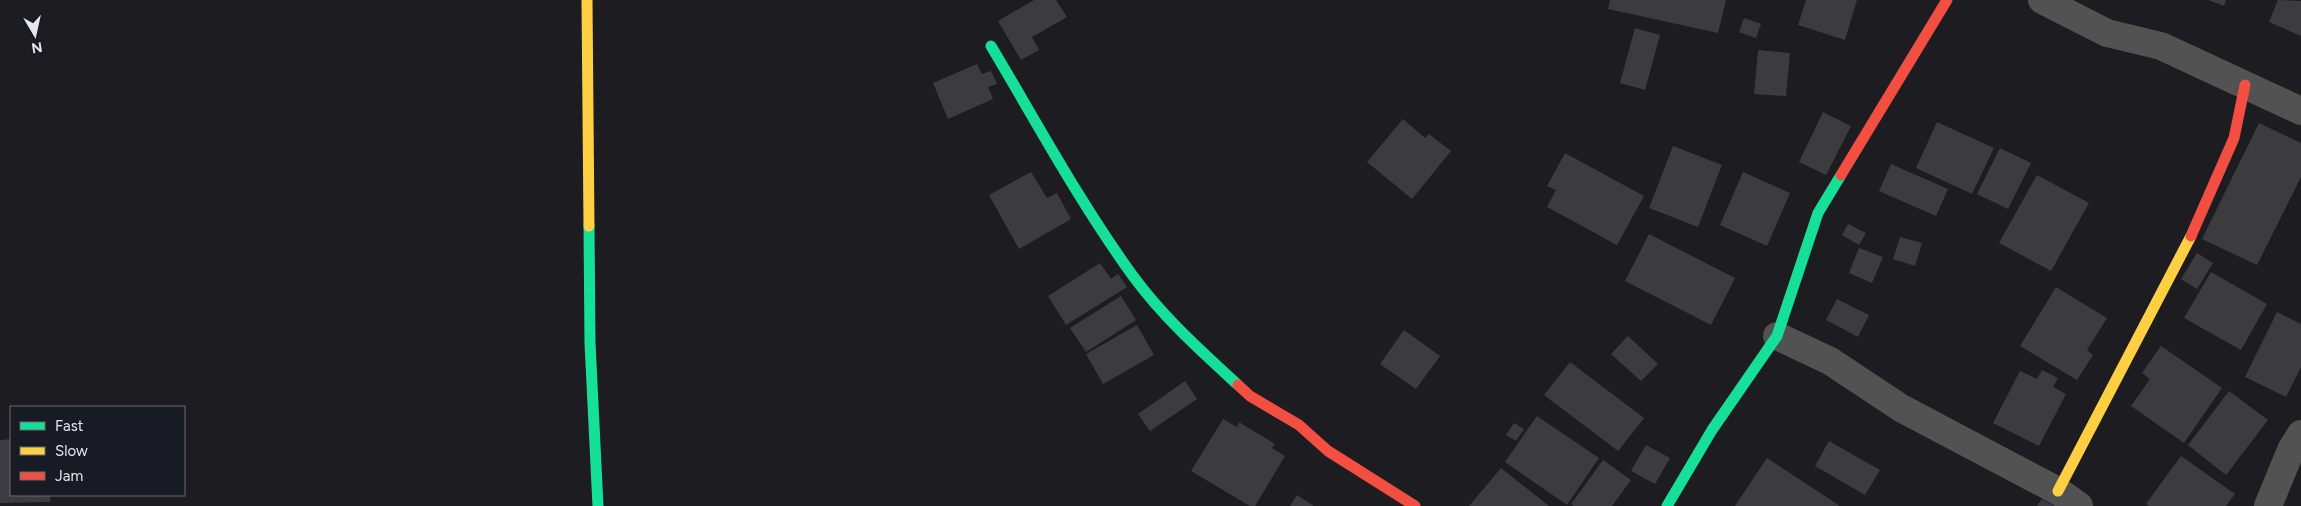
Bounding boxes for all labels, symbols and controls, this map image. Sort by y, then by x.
north arrow [10,10,60,60]
text: N [30,38,44,57]
legend [10,406,185,496]
text: Fast [55,417,84,435]
text: Slow [55,442,88,460]
text: Jam [55,467,83,485]

